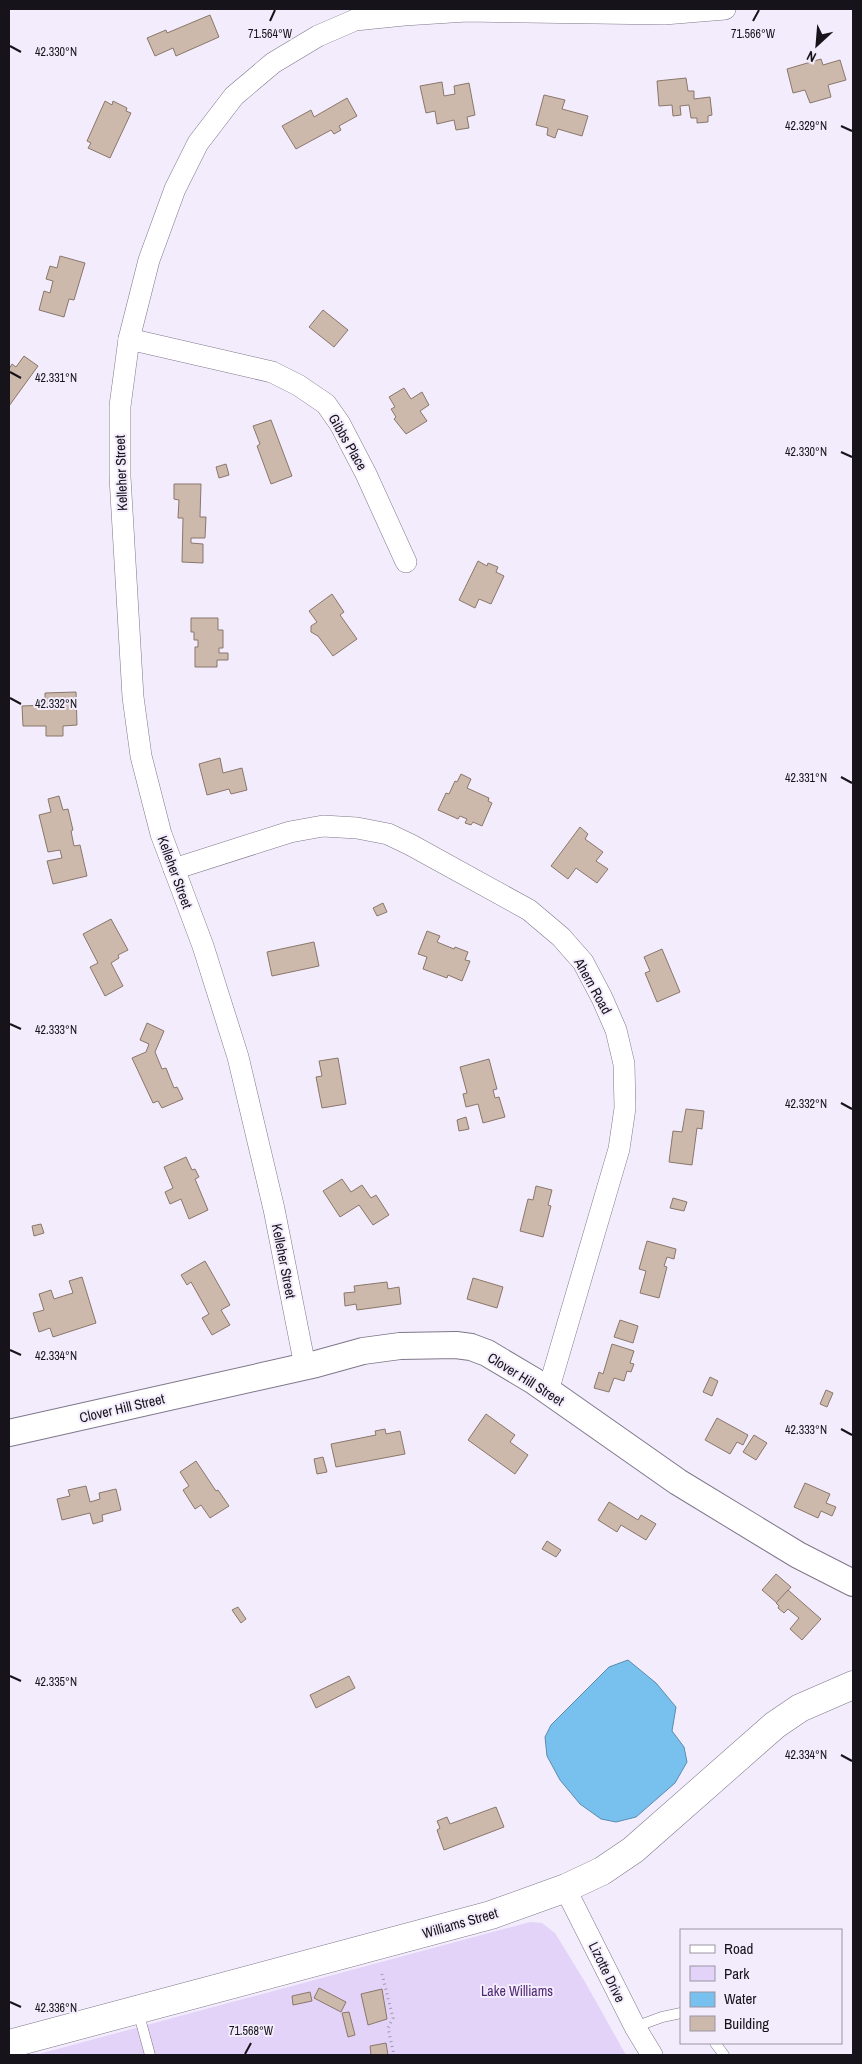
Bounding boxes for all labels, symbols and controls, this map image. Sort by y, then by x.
north arrow [792,20,842,70]
text: 71.564°W [248,26,293,42]
text: 71.566°W [731,26,776,42]
text: 42.330°N [35,44,77,60]
text: N [804,47,819,67]
text: 42.329°N [785,118,827,134]
text: 42.331°N [35,370,77,386]
street label: Gibbs Place [325,410,371,474]
street label: Kelleher Street [111,435,131,511]
text: 42.330°N [785,444,827,460]
text: 42.332°N [35,696,77,712]
text: 42.331°N [785,770,827,786]
street label: Kelleher Street [154,833,196,911]
street label: Ahern Road [570,954,616,1017]
text: 42.333°N [35,1022,77,1038]
text: 42.332°N [785,1096,827,1112]
street label: Kelleher Street [268,1222,300,1300]
text: 42.334°N [35,1348,77,1364]
street label: Clover Hill Street [484,1348,568,1410]
street label: Clover Hill Street [78,1389,166,1427]
text: 42.333°N [785,1422,827,1438]
text: 42.335°N [35,1674,77,1690]
text: 42.334°N [785,1747,827,1763]
street label: Williams Street [420,1904,500,1942]
legend [680,1929,842,2044]
text: Road [724,1938,753,1959]
street label: Lizotte Drive [585,1939,629,2005]
text: Park [724,1963,750,1984]
park label: Lake Williams [481,1982,553,2000]
text: Water [724,1988,756,2009]
text: 42.336°N [35,2000,77,2016]
text: Building [724,2013,769,2034]
text: 71.568°W [229,2023,274,2039]

